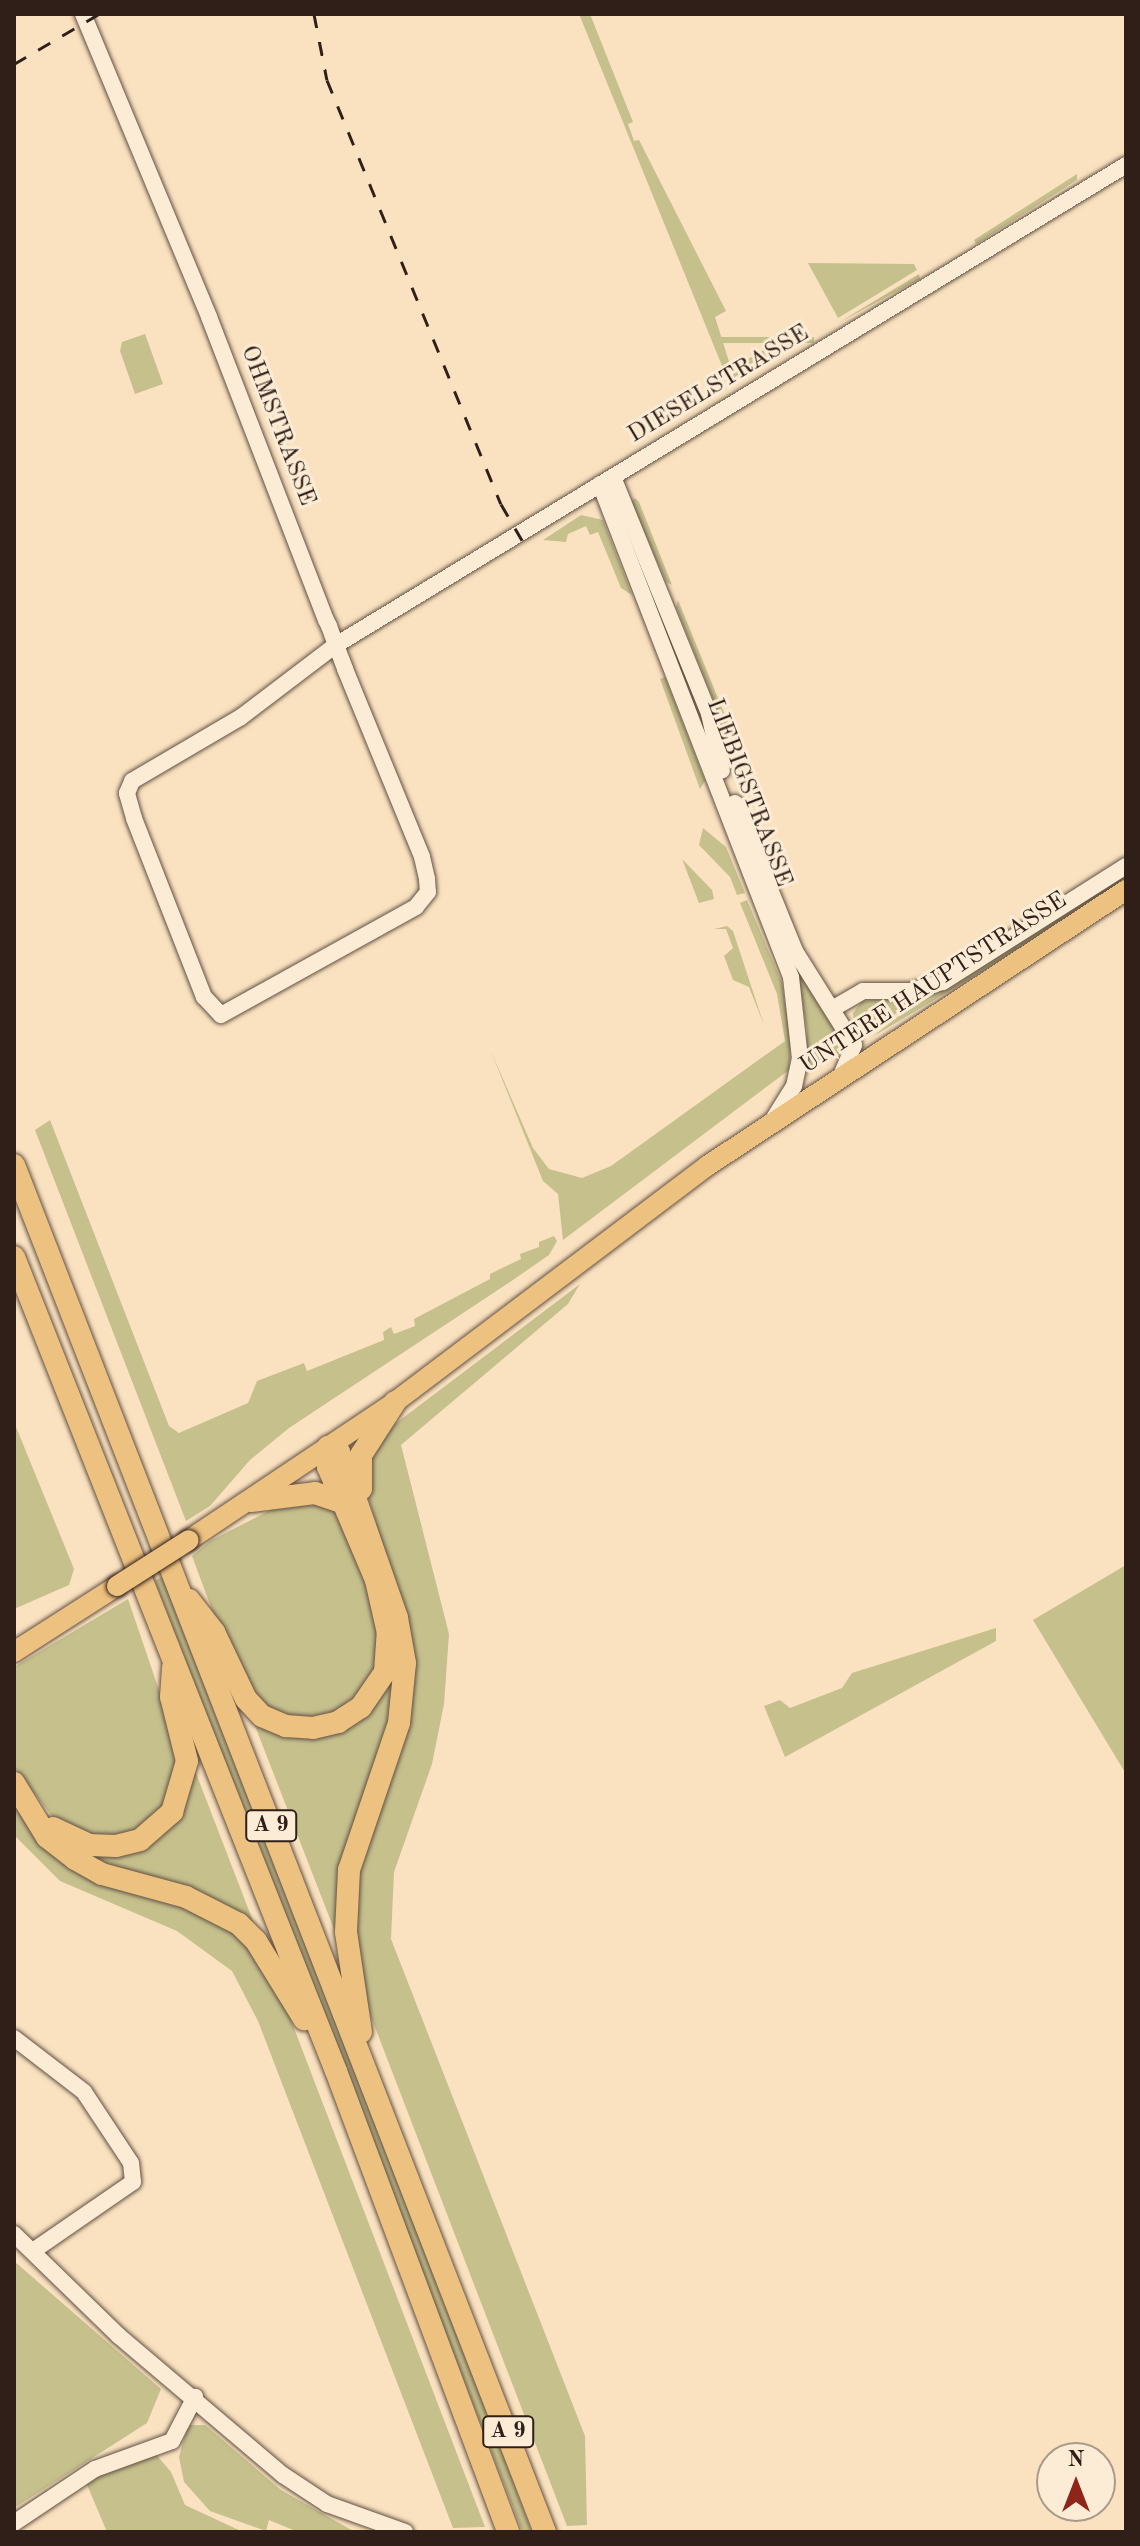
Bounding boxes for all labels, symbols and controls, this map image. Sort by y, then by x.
street label: DIESELSTRASSE [623,320,815,450]
street label: OHMSTRASSE [233,342,321,510]
street label: LIEBIGSTRASSE [699,695,797,891]
street label: UNTERE HAUPTSTRASSE [795,887,1073,1081]
road number: A 9 [245,1808,297,1844]
road number: A 9 [482,2414,534,2450]
north arrow [1036,2442,1116,2522]
text: N [1068,2449,1084,2471]

